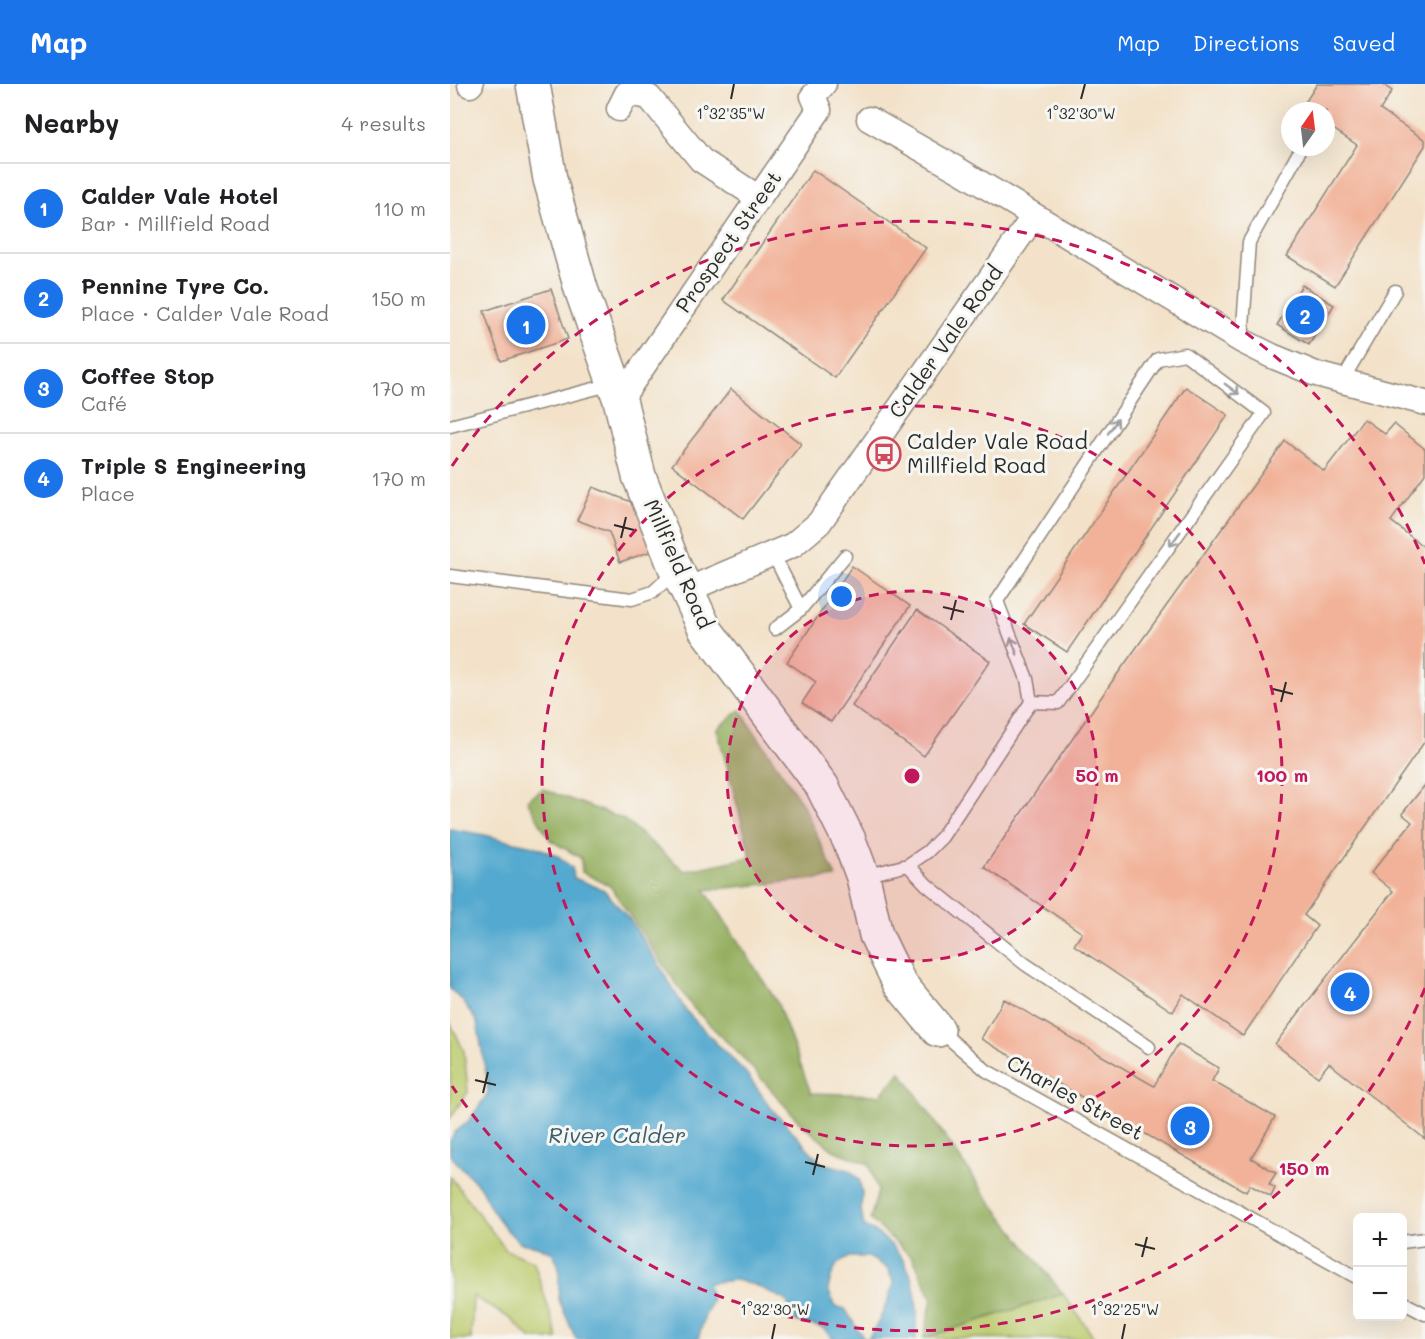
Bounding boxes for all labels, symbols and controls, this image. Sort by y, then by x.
text: Map [30,24,87,60]
text: Map [1117,29,1160,56]
text: Directions [1193,29,1300,56]
text: Saved [1333,29,1395,56]
north arrow [1281,102,1335,156]
text: 1°32'35"W [697,103,765,123]
text: 1°32'30"W [1046,103,1116,123]
text: Nearby [24,106,119,140]
text: 4 results [341,110,426,136]
street label: Prospect Street [669,165,787,317]
text: Calder Vale Hotel [81,181,278,210]
text: 1 [39,195,48,221]
text: 110 m [373,195,426,221]
text: Bar · Millfield Road [81,210,270,236]
street label: Calder Vale Road [882,259,1008,423]
text: Pennine Tyre Co. [81,271,269,300]
text: 2 [38,285,49,311]
text: 150 m [371,285,426,311]
pin: 2 [1286,292,1324,338]
text: Place · Calder Vale Road [81,300,329,326]
pin: 1 [506,302,546,348]
text: Coffee Stop [81,361,214,390]
text: 3 [38,375,50,401]
text: 170 m [371,375,426,401]
one-way arrow [1223,383,1239,395]
text: Café [81,390,127,416]
one-way arrow [1107,419,1119,435]
place label: Calder Vale Road Millfield Road [907,427,1088,478]
bus stop icon: Calder Vale Road Millfield Road [866,436,902,472]
text: Triple S Engineering [81,451,306,480]
text: 4 [37,465,50,491]
text: 170 m [371,465,426,491]
text: Place [81,480,135,506]
street label: Millfield Road [639,494,720,632]
one-way arrow [1168,531,1181,547]
your location [827,582,856,611]
one-way arrow [1008,638,1019,656]
text: 50 m [1076,763,1118,787]
text: 100 m [1256,763,1308,787]
centre of rings [902,766,922,786]
pin: 4 [1330,970,1370,1014]
street label: Charles Street [1002,1048,1149,1145]
pin: 3 [1170,1104,1210,1148]
water label: River Calder [548,1120,686,1149]
text: 150 m [1279,1156,1329,1180]
map controls [1353,1213,1407,1321]
button: + [1353,1213,1407,1267]
button: − [1353,1267,1407,1321]
text: 1°32'30"W [740,1299,810,1319]
text: 1°32'25"W [1091,1299,1159,1319]

